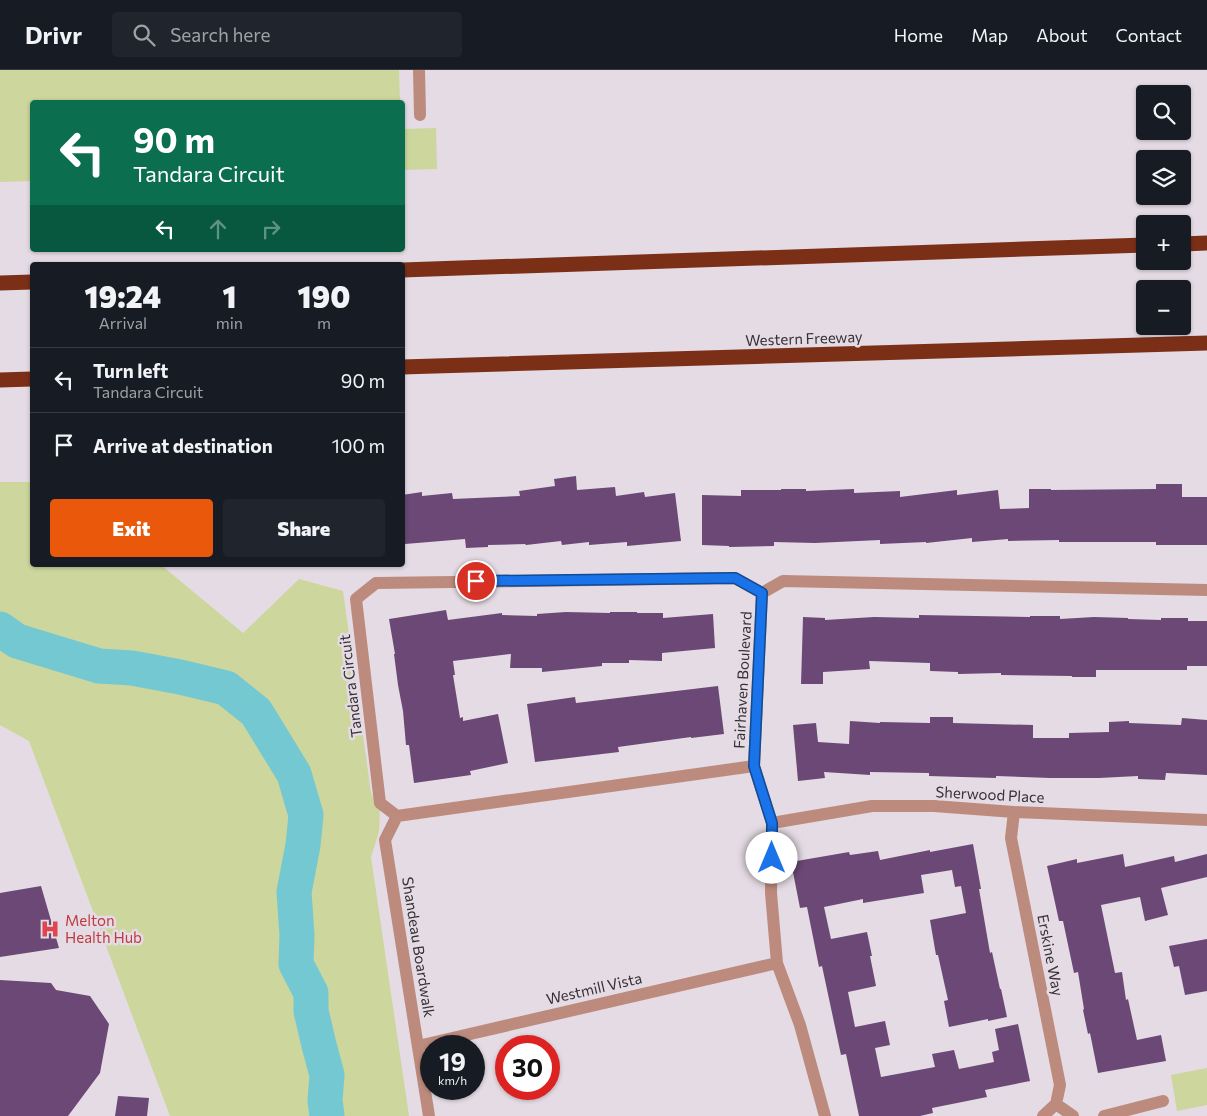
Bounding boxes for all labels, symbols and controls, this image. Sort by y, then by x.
search box [112,12,462,57]
text: Drivr [25,20,82,49]
icon: search [130,21,158,49]
text: Search here [170,23,271,46]
text: Home [894,24,943,46]
text: Map [971,24,1008,46]
text: About [1036,24,1088,46]
text: Contact [1116,24,1182,46]
map controls [1136,85,1191,335]
button: search [1136,85,1191,140]
text: 90 m [133,117,215,160]
icon: left [50,120,115,185]
button: layers [1136,150,1191,205]
text: Tandara Circuit [133,160,285,187]
icon: left [151,215,179,243]
icon: ahead [204,215,232,243]
icon: right [257,215,285,243]
button: + [1136,215,1191,270]
text: 19:24 [85,277,161,314]
text: 1 [222,277,236,314]
text: 190 [298,277,350,314]
button: − [1136,280,1191,335]
text: Arrival [99,313,147,332]
text: min [216,313,243,332]
text: m [317,313,331,332]
street label: Western Freeway [745,327,863,349]
text: Turn left [93,359,168,382]
icon: left [50,366,78,394]
text: 90 m [341,369,385,392]
text: Tandara Circuit [93,382,203,401]
icon: arrive [50,431,78,459]
text: Arrive at destination [93,434,273,457]
text: 100 m [332,434,385,457]
button: Exit [50,499,213,557]
button: Share [223,499,385,557]
pin [455,560,497,602]
icon: arrive [462,567,490,595]
street label: Fairhaven Boulevard [729,611,755,749]
street label: Tandara Circuit [335,634,365,738]
street label: Sherwood Place [935,782,1045,806]
position arrow [745,831,797,883]
street label: Shandeau Boardwalk [399,875,439,1019]
place label: Melton Health Hub [65,911,142,946]
street label: Erskine Way [1034,913,1068,998]
hospital icon: Melton Health Hub [39,918,61,940]
street label: Westmill Vista [544,968,644,1008]
speed limit sign: 30 [495,1035,560,1100]
text: 19 [439,1046,466,1076]
text: km/h [438,1073,467,1087]

